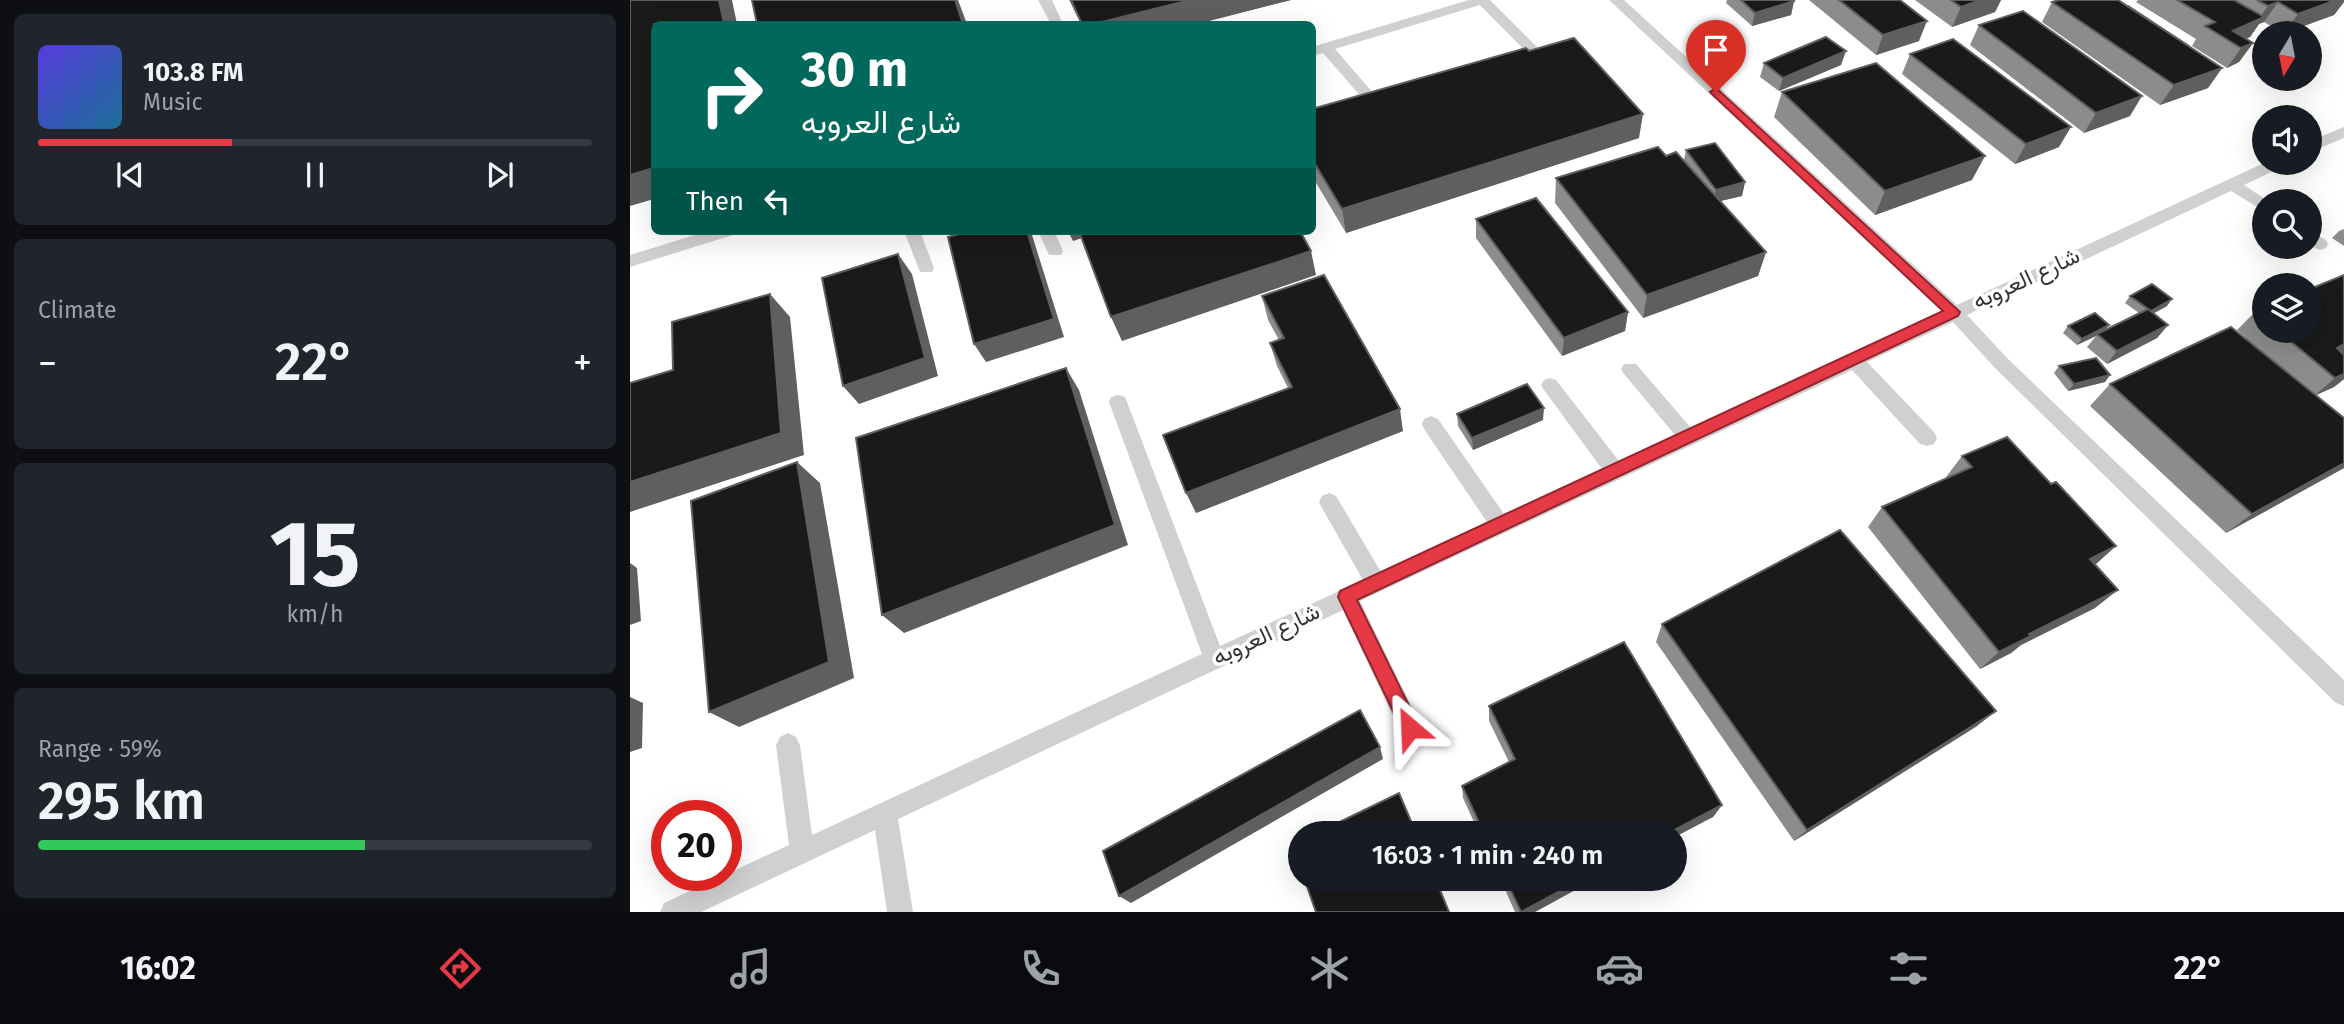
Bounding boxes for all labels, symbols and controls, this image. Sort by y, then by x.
pin [1686,20,1746,92]
north arrow [2252,21,2322,91]
map controls [2252,21,2322,343]
icon: arrive [1697,31,1735,69]
text: 30 m [801,40,908,99]
icon: right [686,49,777,140]
text: 103.8 FM [143,57,243,88]
text: Music [143,88,203,116]
text: شارع العروبه [801,103,961,141]
button: sound [2252,105,2322,175]
icon: previous [111,156,149,194]
icon: pause [296,156,334,194]
icon: next [481,156,519,194]
icon: left [758,182,796,220]
text: Then [686,186,744,217]
button: search [2252,189,2322,259]
street label: شارع العروبه [1968,241,2085,317]
button: layers [2252,273,2322,343]
text: Climate [38,296,117,324]
text: 22° [275,331,355,394]
text: − [38,340,57,386]
text: + [573,340,592,386]
text: 15 [269,500,361,609]
street label: شارع العروبه [1208,597,1325,673]
text: km/h [287,600,343,628]
position arrow [1373,691,1447,765]
text: Range · 59% [38,735,162,763]
text: 295 km [38,770,205,833]
speed limit sign: 20 [651,800,742,891]
text: 16:03 · 1 min · 240 m [1372,840,1603,871]
icon: directions [436,944,485,993]
icon: music [726,944,775,993]
icon: phone [1016,944,1065,993]
icon: climate [1305,944,1354,993]
icon: car [1595,944,1644,993]
icon: filters [1884,944,1933,993]
text: 16:02 [120,949,196,987]
text: 22° [2174,949,2224,987]

